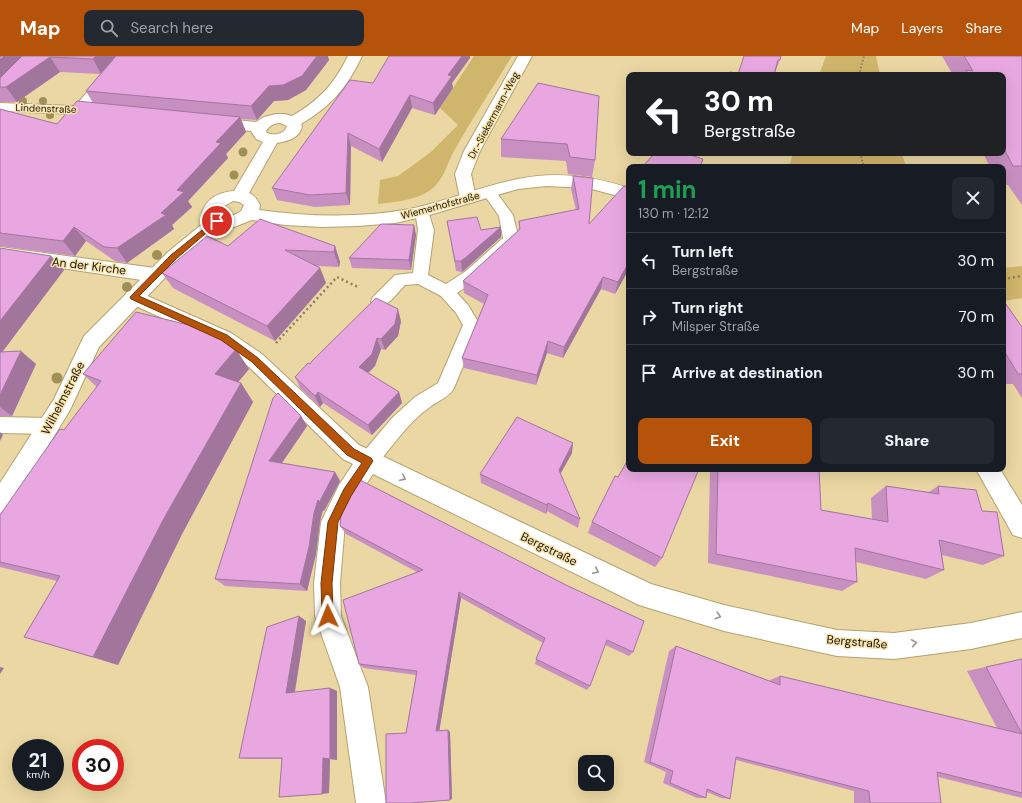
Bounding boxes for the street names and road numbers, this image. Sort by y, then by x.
street label: Dr.-Siekermann-Weg [465,69,522,161]
street label: Lindenstraße [15,101,77,116]
street label: Wiemerhofstraße [399,189,481,222]
street label: An der Kirche [51,254,127,279]
street label: Wilhelmstraße [38,358,88,437]
street label: Bergstraße [518,528,580,570]
street label: Bergstraße [826,631,888,653]

